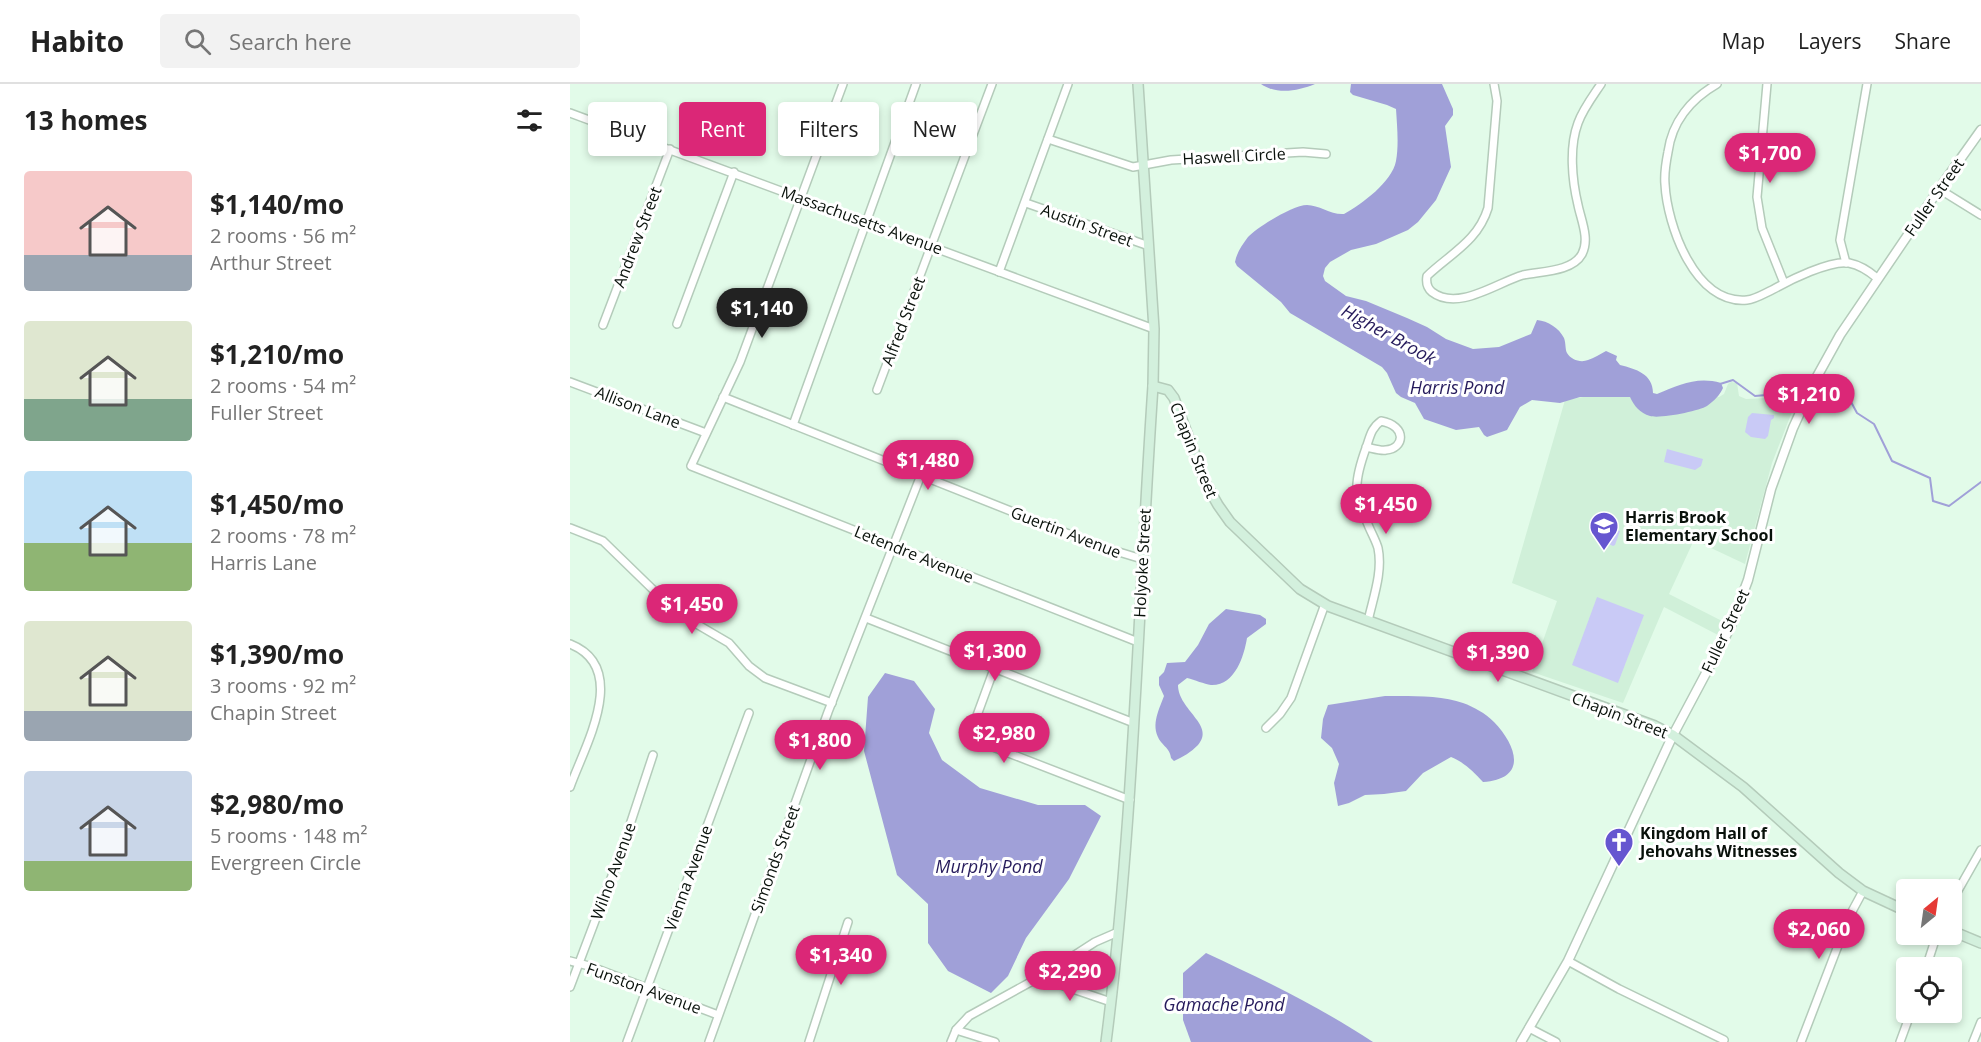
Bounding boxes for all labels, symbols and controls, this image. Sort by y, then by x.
search box [160,14,580,68]
text: Habito [30,22,124,60]
icon: search [181,25,214,58]
text: Search here [229,26,352,56]
text: Map [1722,27,1765,55]
text: Layers [1798,27,1862,55]
text: Share [1895,27,1951,55]
text: 13 homes [24,102,148,138]
chip: Buy [588,102,667,156]
chip: Rent [679,102,766,156]
chip: Filters [778,102,879,156]
chip: New [891,102,977,156]
icon: filters [513,104,546,137]
pin: $1,700 [1721,133,1819,184]
text: $1,700 [1739,139,1801,166]
street label: Haswell Circle [1182,142,1286,170]
street label: Fuller Street [1899,153,1969,240]
street label: Massachusetts Avenue [778,181,946,259]
street label: Andrew Street [608,183,666,291]
text: $1,140/mo [210,186,344,222]
icon: home [72,195,144,267]
street label: Austin Street [1038,198,1136,252]
text: 2 rooms · 56 m² [210,222,356,249]
text: Arthur Street [210,249,332,276]
street label: Alfred Street [876,273,930,369]
pin: $1,140 [713,288,811,339]
text: $1,140 [731,294,793,321]
water label: Higher Brook [1338,298,1441,370]
text: $1,210/mo [210,336,344,372]
icon: home [72,345,144,417]
text: 2 rooms · 54 m² [210,372,356,399]
pin: $1,210 [1760,374,1858,425]
water label: Harris Pond [1410,375,1505,399]
text: $1,210 [1778,380,1840,407]
street label: Allison Lane [592,381,684,433]
text: Fuller Street [210,399,323,426]
street label: Chapin Street [1165,399,1223,501]
pin: $1,480 [879,440,977,491]
text: $1,480 [897,446,959,473]
pin: $1,450 [1337,484,1435,535]
text: $1,450/mo [210,486,344,522]
text: $1,450 [1355,490,1417,517]
icon: home [72,495,144,567]
street label: Guertin Avenue [1008,501,1124,563]
place label: Harris Brook Elementary School [1625,506,1773,546]
street label: Holyoke Street [1128,508,1156,618]
school or university icon: Harris Brook Elementary School [1588,510,1620,552]
street label: Letendre Avenue [851,520,977,588]
text: 2 rooms · 78 m² [210,522,356,549]
text: Harris Lane [210,549,317,576]
pin: $1,450 [643,584,741,635]
street label: Fuller Street [1696,585,1754,677]
text: $1,450 [661,590,723,617]
pin: $1,300 [946,631,1044,682]
pin: $1,390 [1449,632,1547,683]
text: $1,390/mo [210,636,344,672]
text: $1,300 [964,637,1026,664]
text: $1,390 [1467,638,1529,665]
icon: home [72,645,144,717]
text: 3 rooms · 92 m² [210,672,356,699]
street label: Chapin Street [1569,687,1671,744]
text: Chapin Street [210,699,337,726]
pin: $2,980 [955,713,1053,764]
text: $2,980 [973,719,1035,746]
pin: $1,800 [771,720,869,771]
text: $1,800 [789,726,851,753]
text: $2,980/mo [210,786,344,822]
icon: home [72,795,144,867]
street label: Simonds Street [745,802,805,916]
street label: Wilno Avenue [585,819,641,923]
text: 5 rooms · 148 m² [210,822,368,849]
street label: Vienna Avenue [659,822,717,934]
place label: Kingdom Hall of Jehovahs Witnesses [1638,822,1797,862]
church icon: Kingdom Hall of Jehovahs Witnesses [1603,826,1635,868]
text: Evergreen Circle [210,849,361,876]
water label: Murphy Pond [935,854,1043,878]
north arrow [1896,879,1962,945]
map controls [1896,879,1962,1023]
pin: $2,060 [1770,909,1868,960]
text: $2,060 [1788,915,1850,942]
pin: $1,340 [792,935,890,986]
text: $1,340 [810,941,872,968]
pin: $2,290 [1021,951,1119,1002]
street label: Funston Avenue [584,957,704,1019]
text: $2,290 [1039,957,1101,984]
button: locate [1896,957,1962,1023]
water label: Gamache Pond [1163,992,1285,1016]

